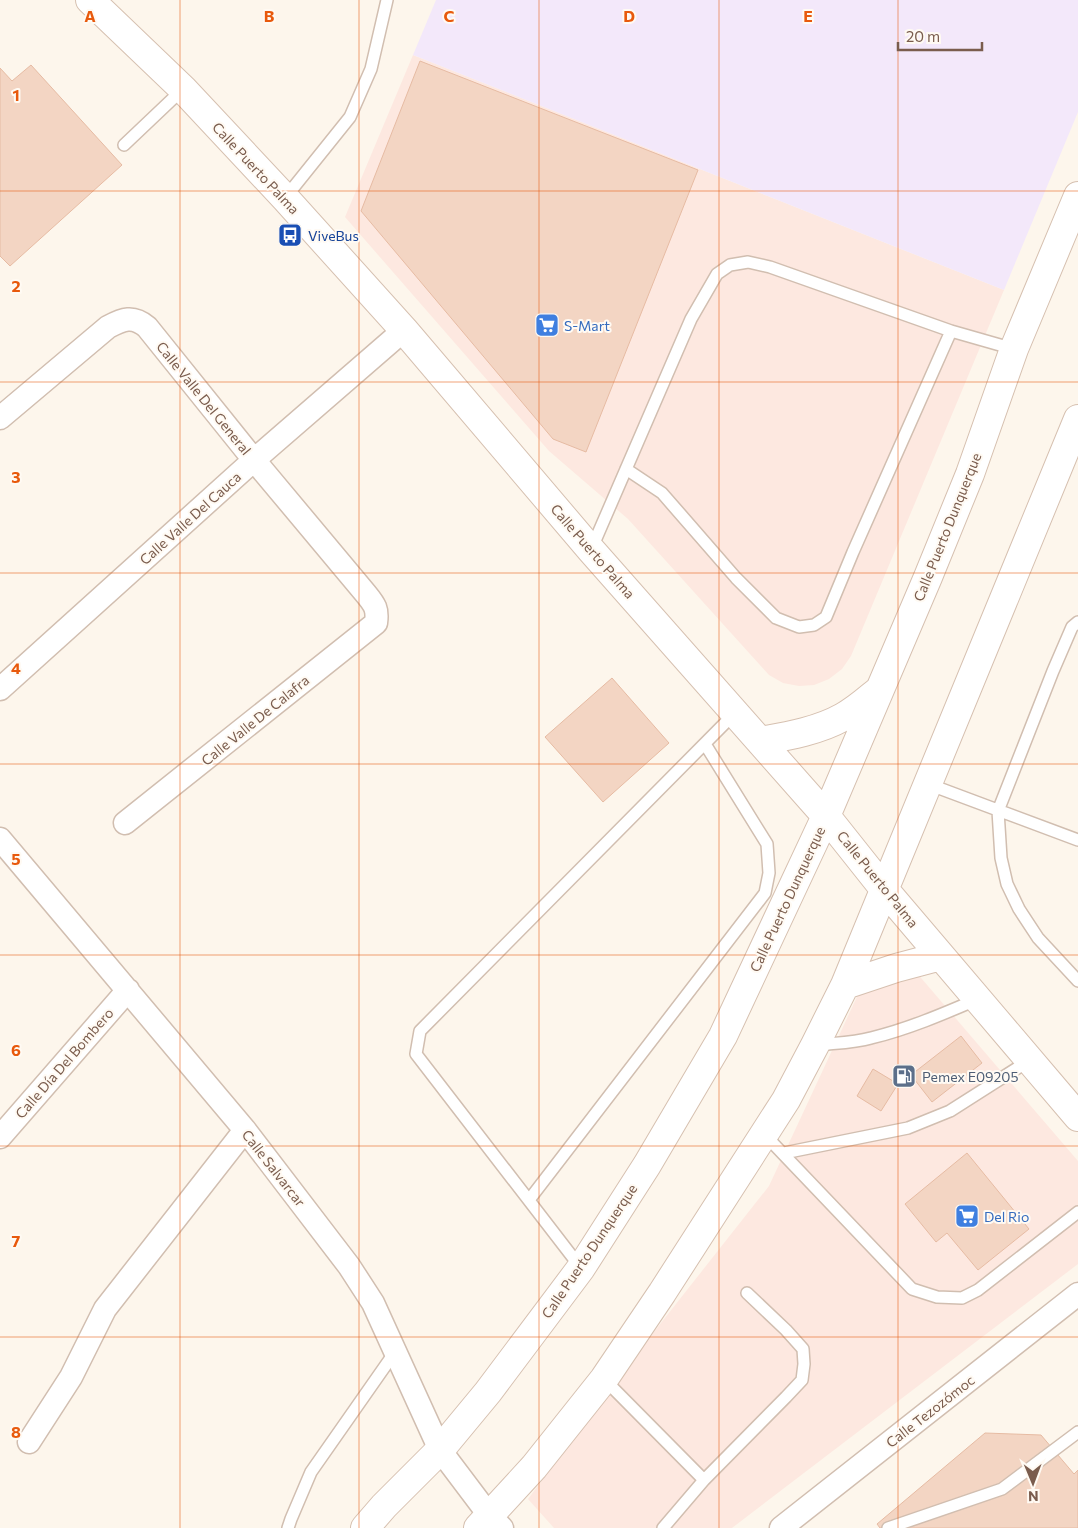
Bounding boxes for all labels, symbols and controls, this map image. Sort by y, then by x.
text: A [84,6,96,25]
text: B [264,6,275,25]
text: C [444,6,455,25]
text: D [623,6,635,25]
text: E [803,6,813,25]
scale bar [898,20,982,52]
text: 20 m [906,27,940,45]
text: 1 [12,85,20,104]
street label: Calle Puerto Palma [209,118,303,218]
bus stop icon: ViveBus [277,222,303,248]
place label: ViveBus [308,227,359,244]
text: 2 [11,276,21,295]
supermarket icon: S-Mart [534,312,560,338]
place label: S-Mart [564,317,610,334]
street label: Calle Valle Del General [153,338,255,458]
street label: Calle Puerto Dunquerque [909,450,985,604]
text: 3 [11,467,21,486]
street label: Calle Valle Del Cauca [136,468,244,568]
street label: Calle Puerto Palma [547,500,639,602]
text: 4 [11,658,21,677]
street label: Calle Valle De Calafra [198,671,312,769]
street label: Calle Puerto Dunquerque [746,824,828,974]
street label: Calle Puerto Palma [834,827,922,931]
text: 5 [11,849,21,868]
street label: Calle Día Del Bombero [11,1004,117,1122]
text: 6 [11,1040,21,1059]
fuel station icon: Pemex E09205 [891,1063,917,1089]
place label: Pemex E09205 [922,1068,1018,1085]
street label: Calle Salvarcar [239,1126,309,1210]
street label: Calle Puerto Dunquerque [538,1180,640,1322]
supermarket icon: Del Rio [954,1203,980,1229]
place label: Del Rio [984,1208,1029,1225]
text: 7 [12,1231,21,1250]
street label: Calle Tezozómoc [882,1371,978,1451]
text: 8 [11,1422,21,1441]
north arrow [1008,1458,1058,1508]
text: N [1028,1488,1039,1505]

